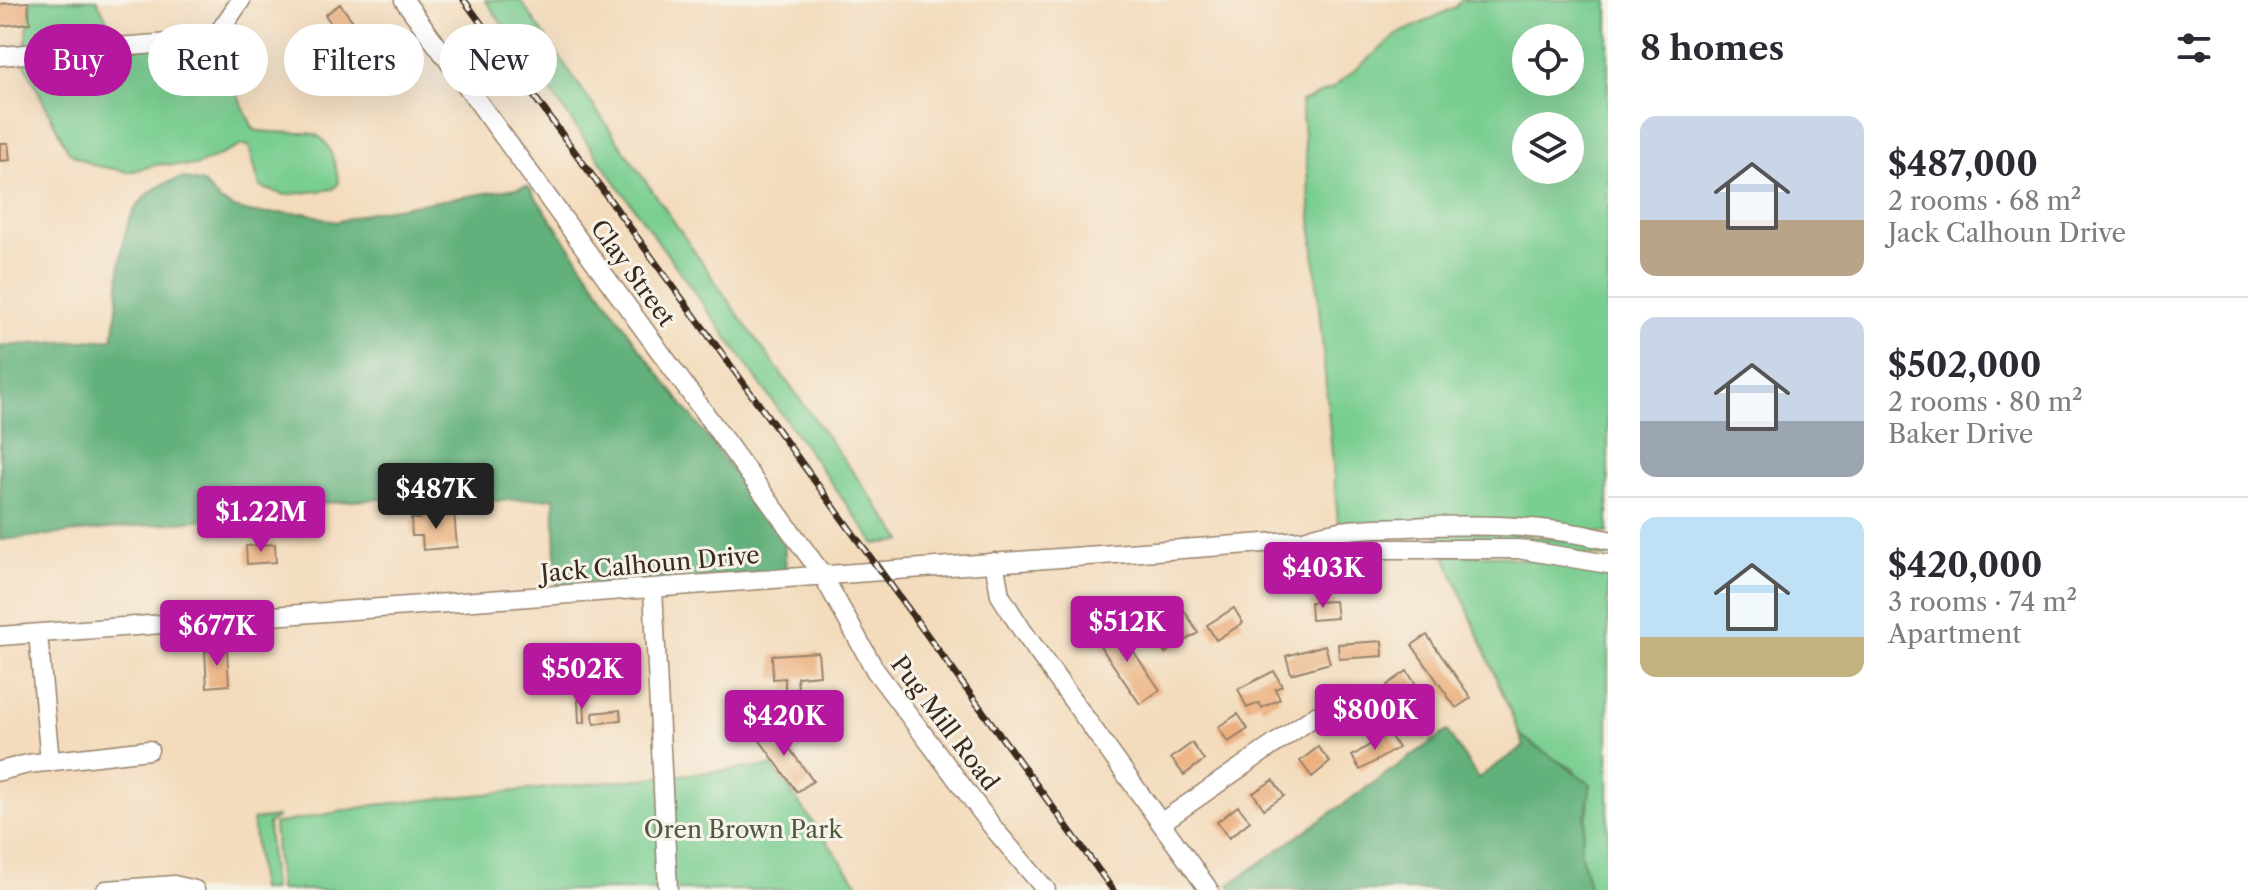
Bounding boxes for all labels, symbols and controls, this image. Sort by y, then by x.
chip: Buy [24,24,132,96]
chip: Rent [148,24,268,96]
chip: Filters [284,24,424,96]
chip: New [440,24,557,96]
map controls [1512,24,1584,184]
button: locate [1512,24,1584,96]
icon: filters [2172,26,2216,70]
text: 8 homes [1640,27,1784,69]
button: layers [1512,112,1584,184]
text: $487,000 [1888,143,2038,185]
icon: home [1704,148,1800,244]
text: 2 rooms · 68 m² [1888,185,2081,217]
street label: Clay Street [585,214,682,332]
text: Jack Calhoun Drive [1888,217,2126,249]
text: $502,000 [1888,344,2041,386]
icon: home [1704,349,1800,445]
text: 2 rooms · 80 m² [1888,386,2083,418]
text: Baker Drive [1888,418,2033,450]
pin: $487K [380,463,492,531]
text: $487K [396,473,476,505]
pin: $1.22M [196,486,326,554]
text: $1.22M [215,496,307,528]
street label: Jack Calhoun Drive [535,540,761,588]
pin: $403K [1267,542,1379,610]
text: $420,000 [1888,544,2042,586]
icon: home [1704,549,1800,645]
text: $403K [1282,552,1364,584]
text: 3 rooms · 74 m² [1888,586,2077,618]
pin: $512K [1071,596,1183,664]
pin: $677K [161,600,273,668]
text: $512K [1089,606,1165,638]
text: $677K [178,610,256,642]
text: Apartment [1888,618,2021,650]
pin: $502K [526,643,638,711]
street label: Pug Mill Road [885,650,1005,796]
text: $502K [541,653,623,685]
pin: $800K [1319,684,1431,752]
pin: $420K [728,690,840,758]
text: $800K [1333,694,1417,726]
text: $420K [743,700,825,732]
park label: Oren Brown Park [644,815,843,844]

